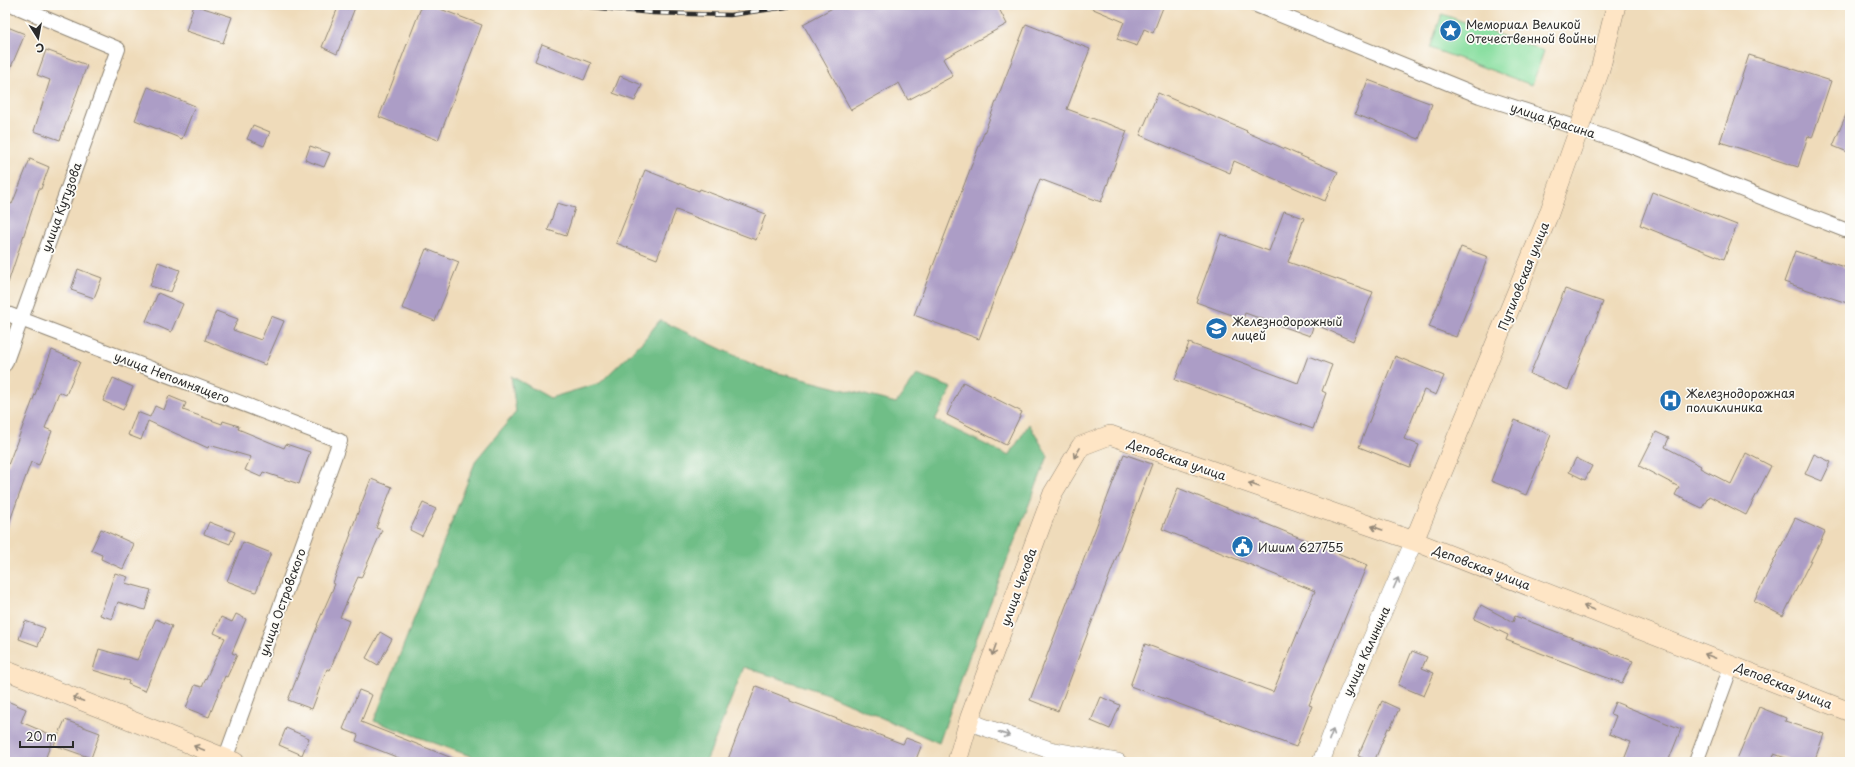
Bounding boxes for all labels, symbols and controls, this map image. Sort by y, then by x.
place label: Мемориал Великой Отечественной войны [1466,15,1596,47]
north arrow [18,18,58,58]
place icon: Мемориал Великой Отечественной войны [1437,18,1463,44]
text: С [34,39,46,57]
street label: улица Красина [1508,98,1598,142]
street label: улица Кутузова [36,159,86,254]
street label: Путиловская улица [1493,219,1553,333]
place label: Железнодорожный лицей [1231,312,1342,344]
school or university icon: Железнодорожный лицей [1204,315,1230,341]
street label: улица Непомнящего [112,347,232,407]
place label: Железнодорожная поликлиника [1686,384,1795,416]
hospital icon: Железнодорожная поликлиника [1658,387,1684,413]
street label: Деповская улица [1124,433,1229,484]
one-way arrow [1073,447,1081,458]
one-way arrow [1249,481,1261,489]
one-way arrow [1372,523,1384,531]
public building icon: Ишим 627755 [1229,534,1255,560]
place label: Ишим 627755 [1258,538,1343,556]
street label: Деповская улица [1430,540,1534,594]
street label: улица Островского [254,545,310,658]
street label: улица Чехова [996,545,1041,628]
one-way arrow [1392,578,1400,590]
street label: улица Калинина [1338,603,1394,699]
one-way arrow [1583,604,1595,612]
one-way arrow [990,644,998,656]
one-way arrow [1704,651,1716,659]
street label: Деповская улица [1732,657,1836,713]
one-way arrow [73,695,85,703]
scale bar [20,723,73,749]
text: 20 m [26,727,57,745]
one-way arrow [998,730,1010,738]
one-way arrow [1327,730,1335,742]
one-way arrow [193,743,205,751]

